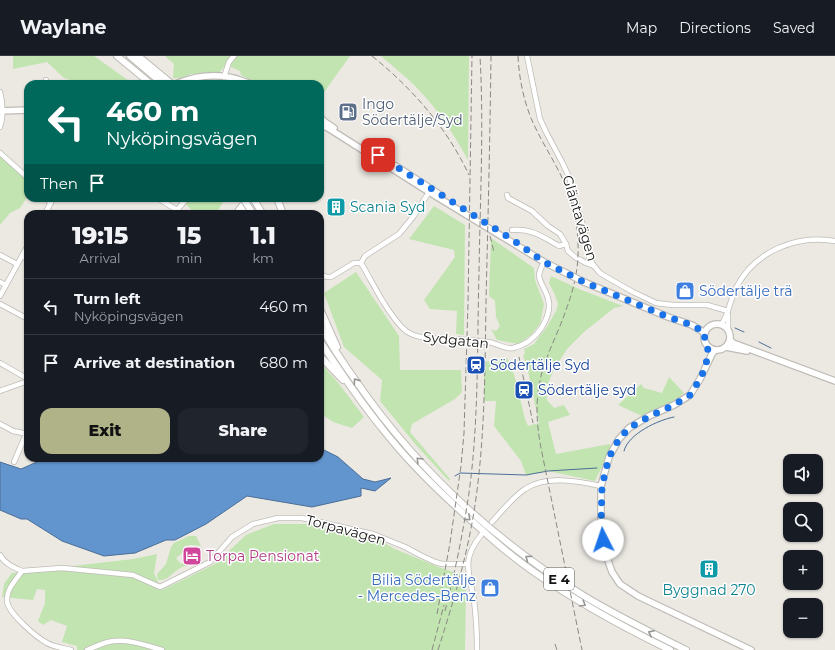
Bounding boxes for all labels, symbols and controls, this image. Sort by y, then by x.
text: Waylane [20,16,107,39]
text: Map [626,19,657,37]
text: Directions [679,19,751,37]
text: Saved [773,19,815,37]
text: 460 m [106,94,199,128]
place label: Ingo Södertälje/Syd [362,95,463,129]
icon: left [40,96,92,148]
fuel station icon: Ingo Södertälje/Syd [337,101,359,123]
text: Nyköpingsvägen [106,128,258,150]
pin [361,138,395,172]
icon: arrive [367,144,389,166]
icon: arrive [86,172,108,194]
street label: Gläntavägen [558,173,602,263]
text: Then [40,174,78,193]
building icon: Scania Syd [325,196,347,218]
place label: Scania Syd [350,198,425,216]
text: 19:15 [72,221,128,250]
text: 15 [177,221,201,250]
text: 1.1 [250,221,276,250]
text: Arrival [80,250,121,266]
text: min [176,250,202,266]
text: km [252,250,274,266]
shop icon: Södertälje trä [674,280,696,302]
place label: Södertälje trä [699,282,793,300]
text: Turn left [74,289,141,308]
icon: left [40,296,62,318]
text: 460 m [259,297,308,316]
text: Nyköpingsvägen [74,308,184,324]
street label: Sydgatan [422,328,490,352]
icon: arrive [40,352,62,374]
text: Arrive at destination [74,353,235,372]
text: 680 m [260,353,308,372]
station icon: Södertälje Syd [465,354,487,376]
place label: Södertälje Syd [490,356,590,374]
one-way arrow [353,378,361,385]
station icon: Södertälje syd [513,379,535,401]
place label: Södertälje syd [538,381,636,399]
button: Exit [40,408,170,454]
button: Share [178,408,308,454]
map controls [783,454,823,638]
button: sound [783,454,823,494]
one-way arrow [416,457,424,465]
button: search [783,502,823,542]
street label: Torpavägen [304,511,388,549]
one-way arrow [463,513,471,521]
position arrow [582,519,624,561]
hotel icon: Torpa Pensionat [181,545,203,567]
place label: Torpa Pensionat [206,547,320,565]
button: + [783,550,823,590]
one-way arrow [526,556,533,563]
building icon: Byggnad 270 [698,558,720,580]
road number: E 4 [544,568,574,590]
place label: Bilia Södertälje - Mercedes-Benz [358,571,476,605]
shop icon: Bilia Södertälje - Mercedes-Benz [479,577,501,599]
place label: Byggnad 270 [662,581,756,599]
button: − [783,598,823,638]
one-way arrow [579,599,586,606]
one-way arrow [648,630,655,638]

